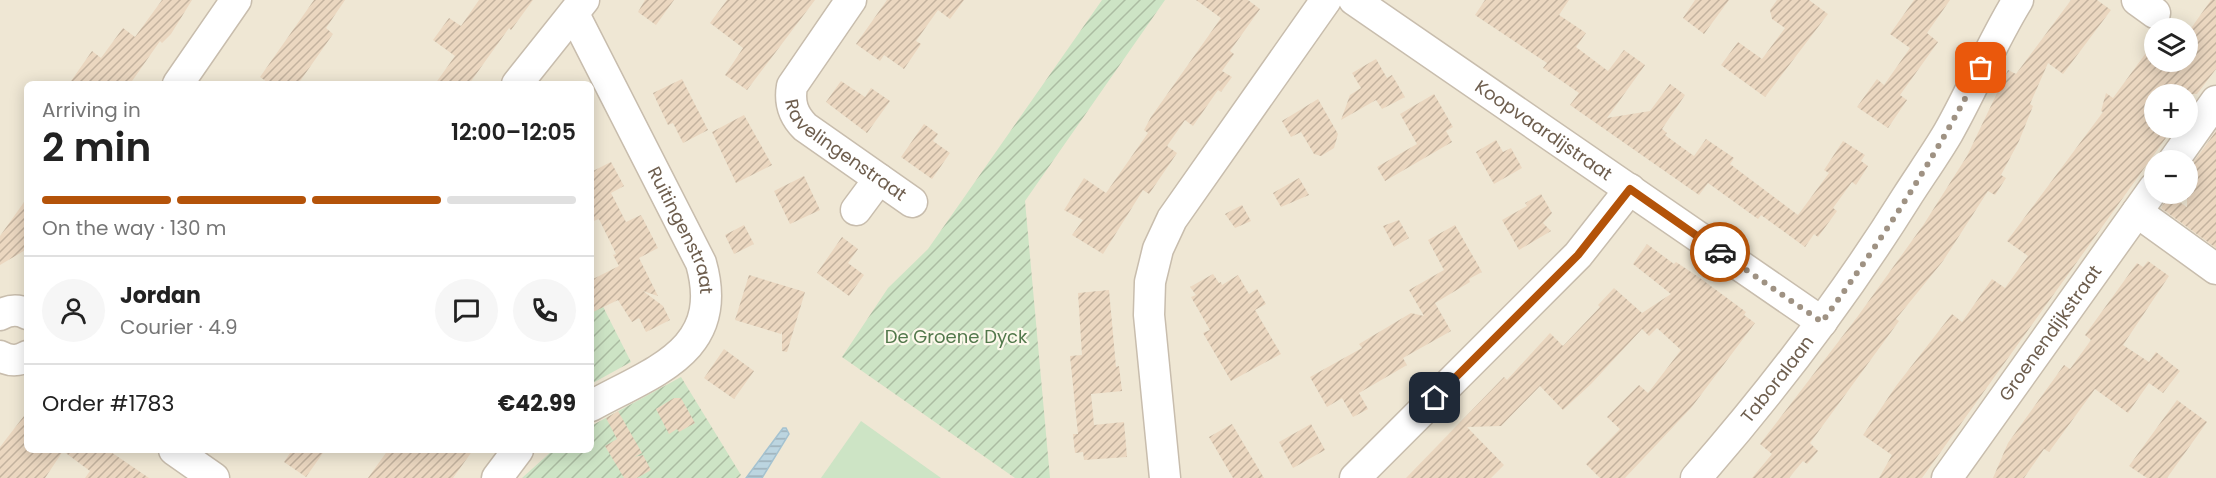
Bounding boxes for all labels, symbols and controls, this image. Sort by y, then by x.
map controls [2144,18,2198,204]
button: layers [2144,18,2198,72]
pin [1955,42,2006,93]
icon: bag [1964,51,1997,84]
street label: Koopvaardijstraat [1470,74,1618,186]
button: + [2144,84,2198,138]
text: Arriving in [42,96,141,124]
street label: Ravelingenstraat [779,97,912,207]
text: 12:00–12:05 [451,117,576,148]
text: 2 min [42,120,151,175]
button: − [2144,150,2198,204]
street label: Ruitingenstraat [642,162,719,295]
text: On the way · 130 m [42,214,226,242]
courier [1690,222,1750,282]
icon: car [1704,236,1737,269]
street label: Groenendijkstraat [1993,260,2107,406]
button: person [42,279,105,342]
button: chat [435,279,498,342]
button: phone [513,279,576,342]
text: Jordan [120,280,201,311]
text: Courier · 4.9 [120,313,238,341]
park label: De Groene Dyck [885,324,1028,349]
street label: Taboralaan [1735,330,1819,428]
pin [1409,372,1460,423]
icon: home [1418,381,1451,414]
text: Order #1783 [42,388,174,419]
text: €42.99 [498,388,576,419]

